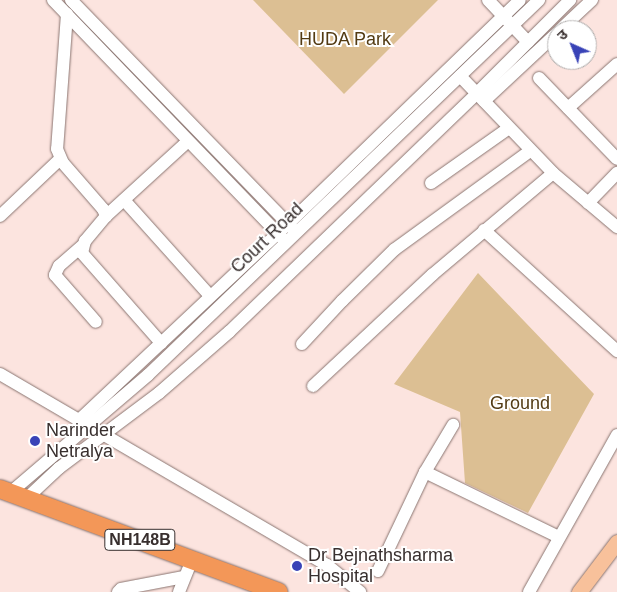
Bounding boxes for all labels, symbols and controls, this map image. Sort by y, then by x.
north arrow [547,20,597,70]
text: उ [554,26,571,44]
park label: HUDA Park [298,28,392,50]
street label: Court Road [226,198,308,278]
park label: Ground [490,392,550,414]
place label: Narinder Netralya [46,420,115,462]
marker: Narinder Netralya [28,434,42,448]
road number: NH148B [104,526,176,554]
place label: Dr Bejnathsharma Hospital [308,545,453,588]
marker: Dr Bejnathsharma Hospital [290,559,304,573]

